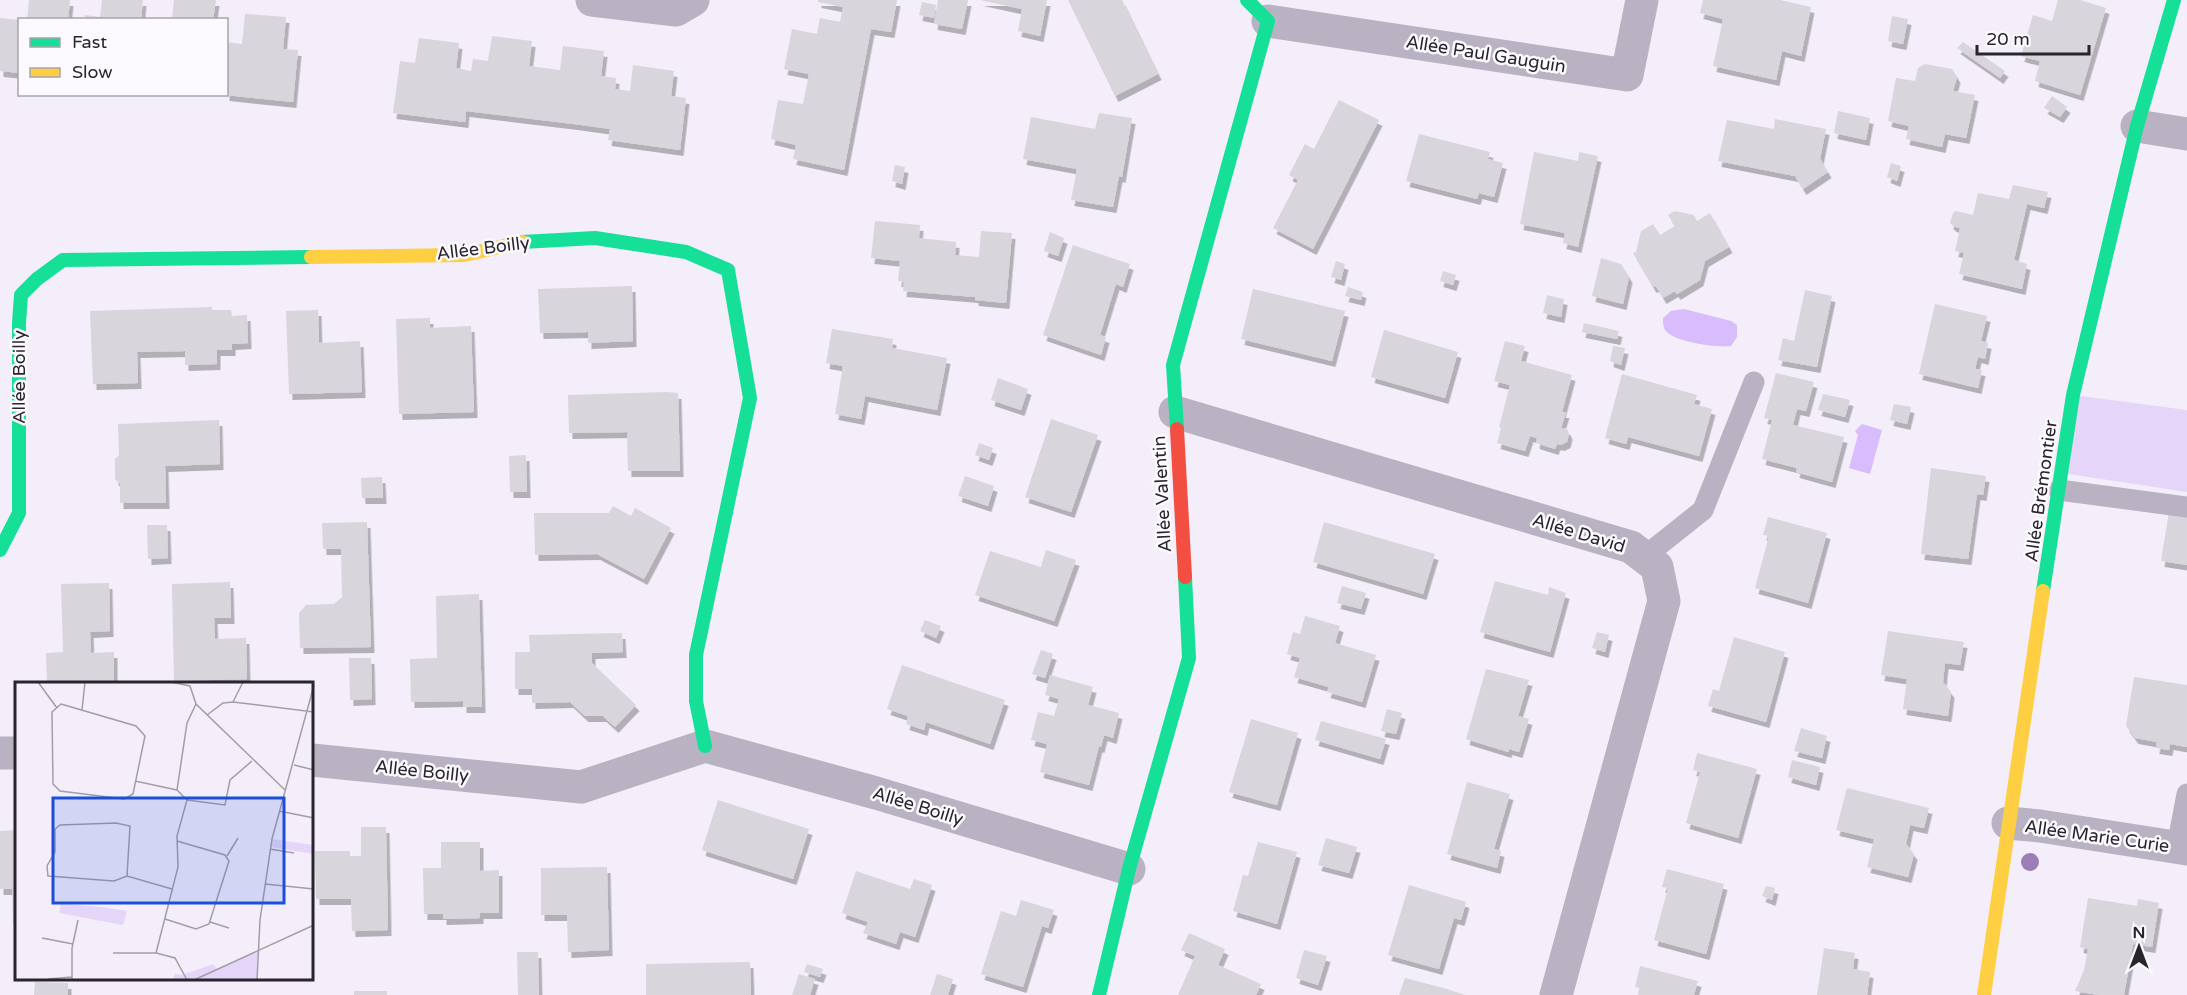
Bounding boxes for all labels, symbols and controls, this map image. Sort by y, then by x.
legend [18,18,228,96]
scale bar [1977,18,2090,56]
text: 20 m [1986,28,2030,50]
text: Fast [72,31,107,53]
street label: Allée Paul Gauguin [1405,31,1567,77]
text: Slow [72,61,113,83]
street label: Allée Boilly [435,231,531,265]
street label: Allée Boilly [8,330,30,424]
street label: Allée Brémontier [2020,418,2062,563]
street label: Allée Valentin [1148,435,1176,553]
street label: Allée David [1530,508,1628,558]
inset map [15,682,314,980]
street label: Allée Boilly [374,755,470,787]
street label: Allée Boilly [870,782,966,830]
street label: Allée Marie Curie [2023,815,2171,857]
north arrow [2109,917,2169,977]
text: N [2133,923,2145,943]

